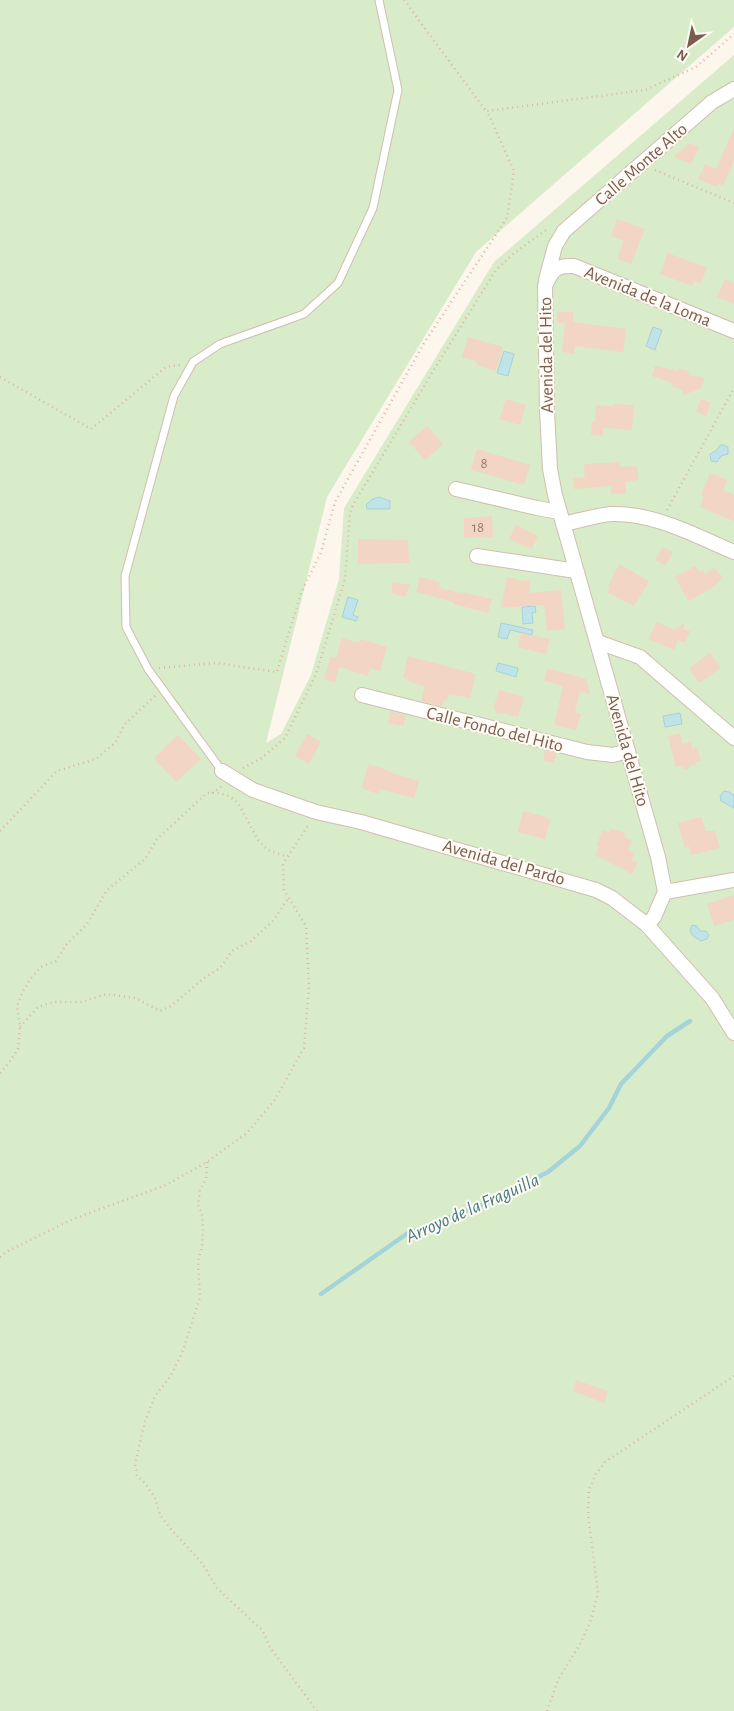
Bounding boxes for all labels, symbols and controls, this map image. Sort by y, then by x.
north arrow [664,20,714,70]
text: N [675,47,690,64]
street label: Calle Monte Alto [592,120,691,209]
street label: Avenida de la Loma [582,263,714,331]
street label: Avenida del Hito [537,297,557,413]
house number: 8 [480,456,488,471]
house number: 18 [472,520,484,535]
street label: Avenida del Hito [602,692,652,809]
street label: Calle Fondo del Hito [425,704,565,756]
street label: Avenida del Pardo [441,837,567,889]
water label: Arroyo de la Fraguilla [402,1170,542,1247]

